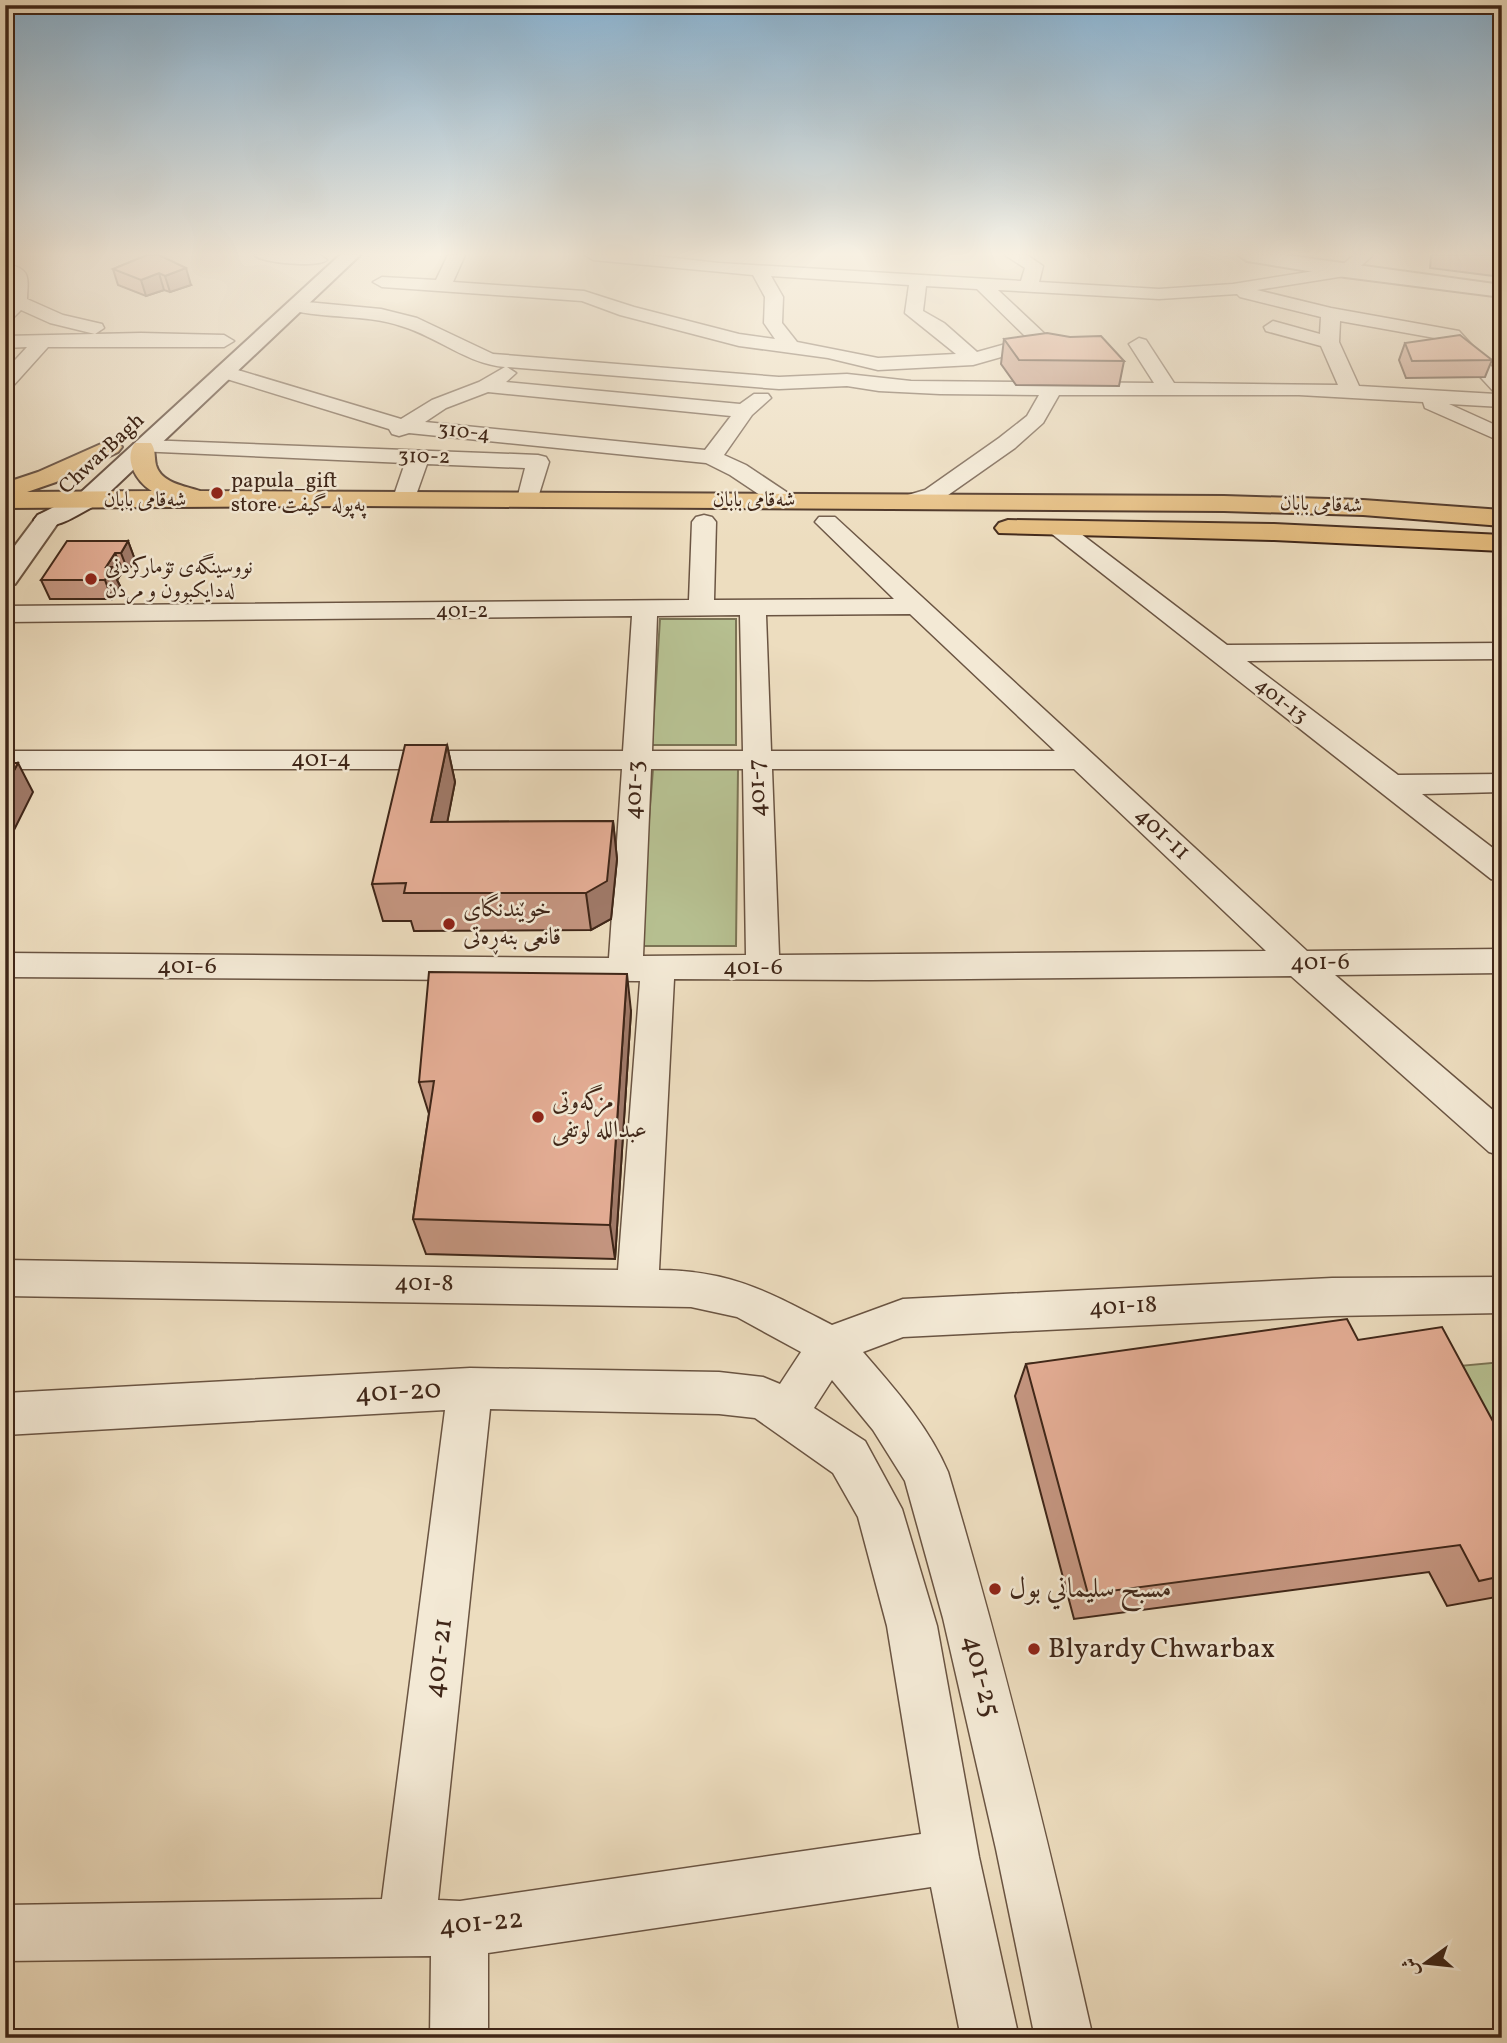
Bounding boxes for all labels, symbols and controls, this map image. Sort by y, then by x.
street label: ChwarBagh [53,407,151,501]
street label: 310-4 [436,415,492,449]
street label: 310-2 [398,442,450,472]
place label: papula_gift store پەپولە گیفت [231,467,367,520]
marker: papula_gift store پەپولە گیفت [209,485,225,501]
street label: شەقامی بابان [104,486,186,515]
street label: شەقامی بابان [713,486,795,515]
street label: شەقامی بابان [1279,489,1363,521]
place label: نووسینگەی تۆمارکردنی لەدایکبوون و مردن [105,553,253,606]
marker: نووسینگەی تۆمارکردنی لەدایکبوون و مردن [83,571,99,587]
street label: 401-2 [436,597,488,626]
street label: 401-13 [1248,671,1314,731]
street label: 401-4 [291,743,351,777]
street label: 401-7 [740,758,776,818]
street label: 401-3 [616,760,654,820]
street label: 401-11 [1126,799,1198,869]
place label: خوێندنگای قانعی بنەڕەتی [463,893,561,955]
marker: خوێندنگای قانعی بنەڕەتی [441,916,457,932]
street label: 401-6 [1290,945,1350,981]
street label: 401-6 [157,950,217,984]
street label: 401-6 [723,951,783,985]
place label: مزگەوتی عبداللە لوتفی [552,1084,647,1148]
marker: مزگەوتی عبداللە لوتفی [530,1109,546,1125]
street label: 401-8 [394,1266,454,1302]
street label: 401-18 [1088,1288,1158,1326]
street label: 401-20 [354,1370,442,1414]
place label: مسبح سلیماني بول [1009,1570,1172,1612]
marker: مسبح سلیماني بول [987,1581,1003,1597]
street label: 401-21 [415,1616,463,1700]
place label: Blyardy Chwarbax [1048,1630,1275,1669]
street label: 401-25 [952,1631,1010,1721]
marker: Blyardy Chwarbax [1026,1641,1042,1657]
street label: 401-22 [437,1900,525,1946]
north arrow [1392,1927,1462,1997]
text: ش [1397,1954,1427,1979]

